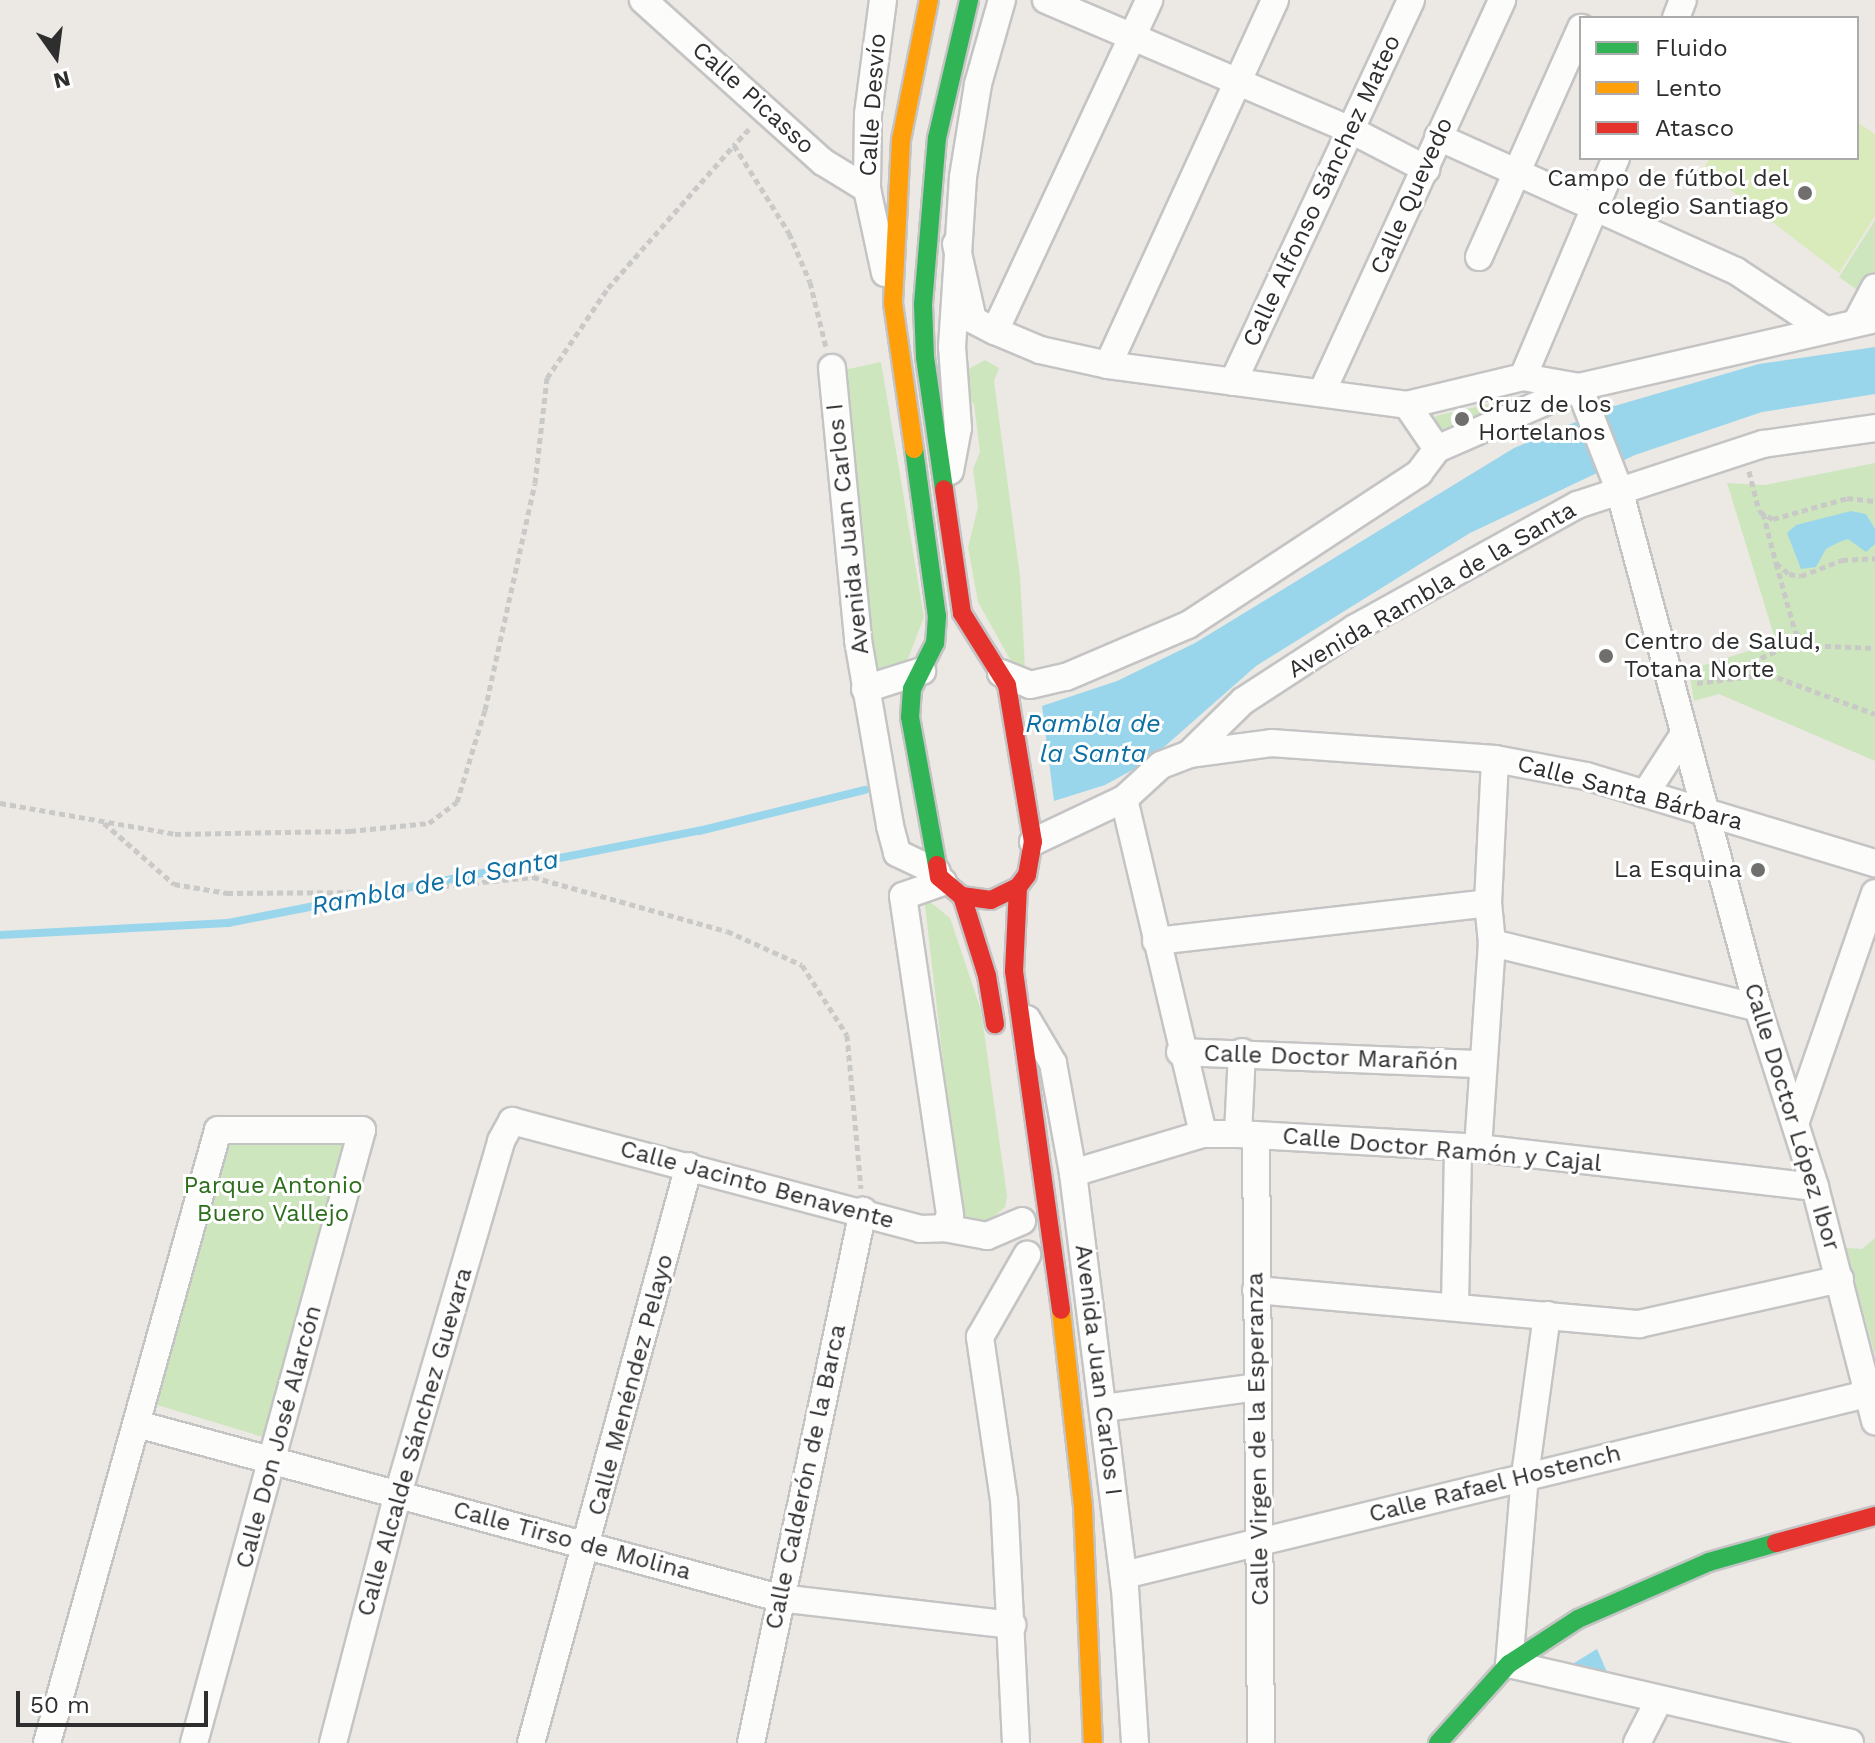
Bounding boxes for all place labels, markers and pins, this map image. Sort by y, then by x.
place label: Campo de fútbol del colegio Santiago [1546,165,1789,221]
marker: Campo de fútbol del colegio Santiago [1796,184,1814,202]
place label: Cruz de los Hortelanos [1478,391,1612,447]
marker: Cruz de los Hortelanos [1453,410,1471,428]
place label: Centro de Salud, Totana Norte [1624,628,1820,684]
marker: Centro de Salud, Totana Norte [1595,645,1617,667]
place label: La Esquina [1613,856,1742,884]
marker: La Esquina [1749,861,1767,879]

